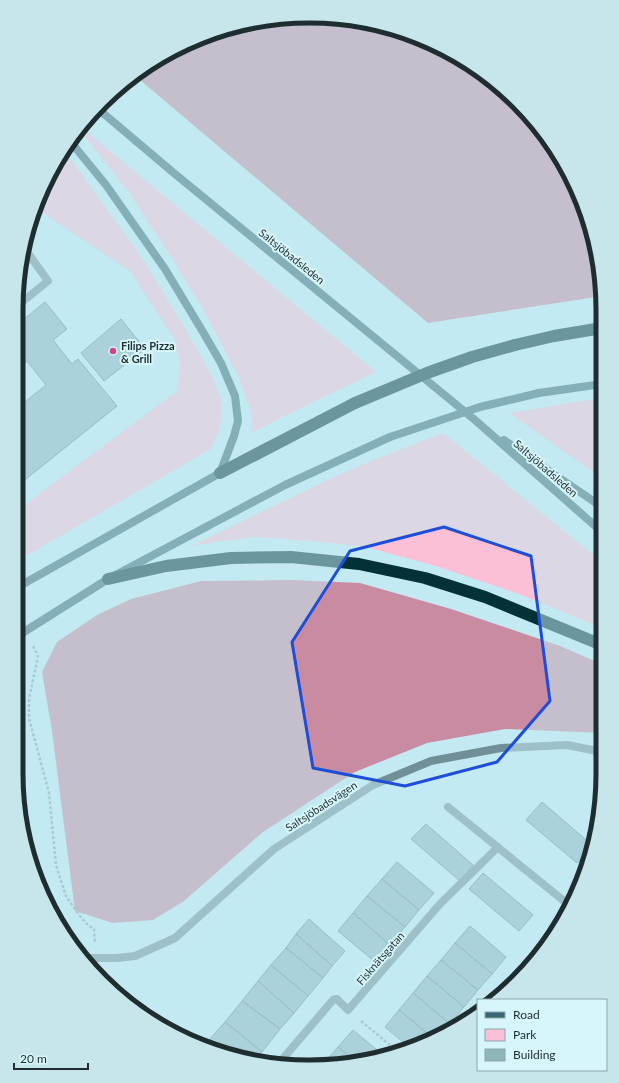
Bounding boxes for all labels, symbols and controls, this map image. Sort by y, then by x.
street label: Saltsjöbadsleden [257,226,327,286]
place label: Filips Pizza & Grill [121,339,175,365]
marker: Filips Pizza & Grill [108,346,118,356]
street label: Saltsjöbadsleden [511,437,581,499]
street label: Saltsjöbadsvägen [283,778,359,834]
street label: Fisknätsgatan [353,929,407,987]
legend [477,999,607,1071]
text: Road [513,1007,540,1022]
text: Park [513,1027,537,1042]
scale bar [14,1045,88,1071]
text: Building [513,1047,556,1062]
text: 20 m [20,1051,47,1066]

